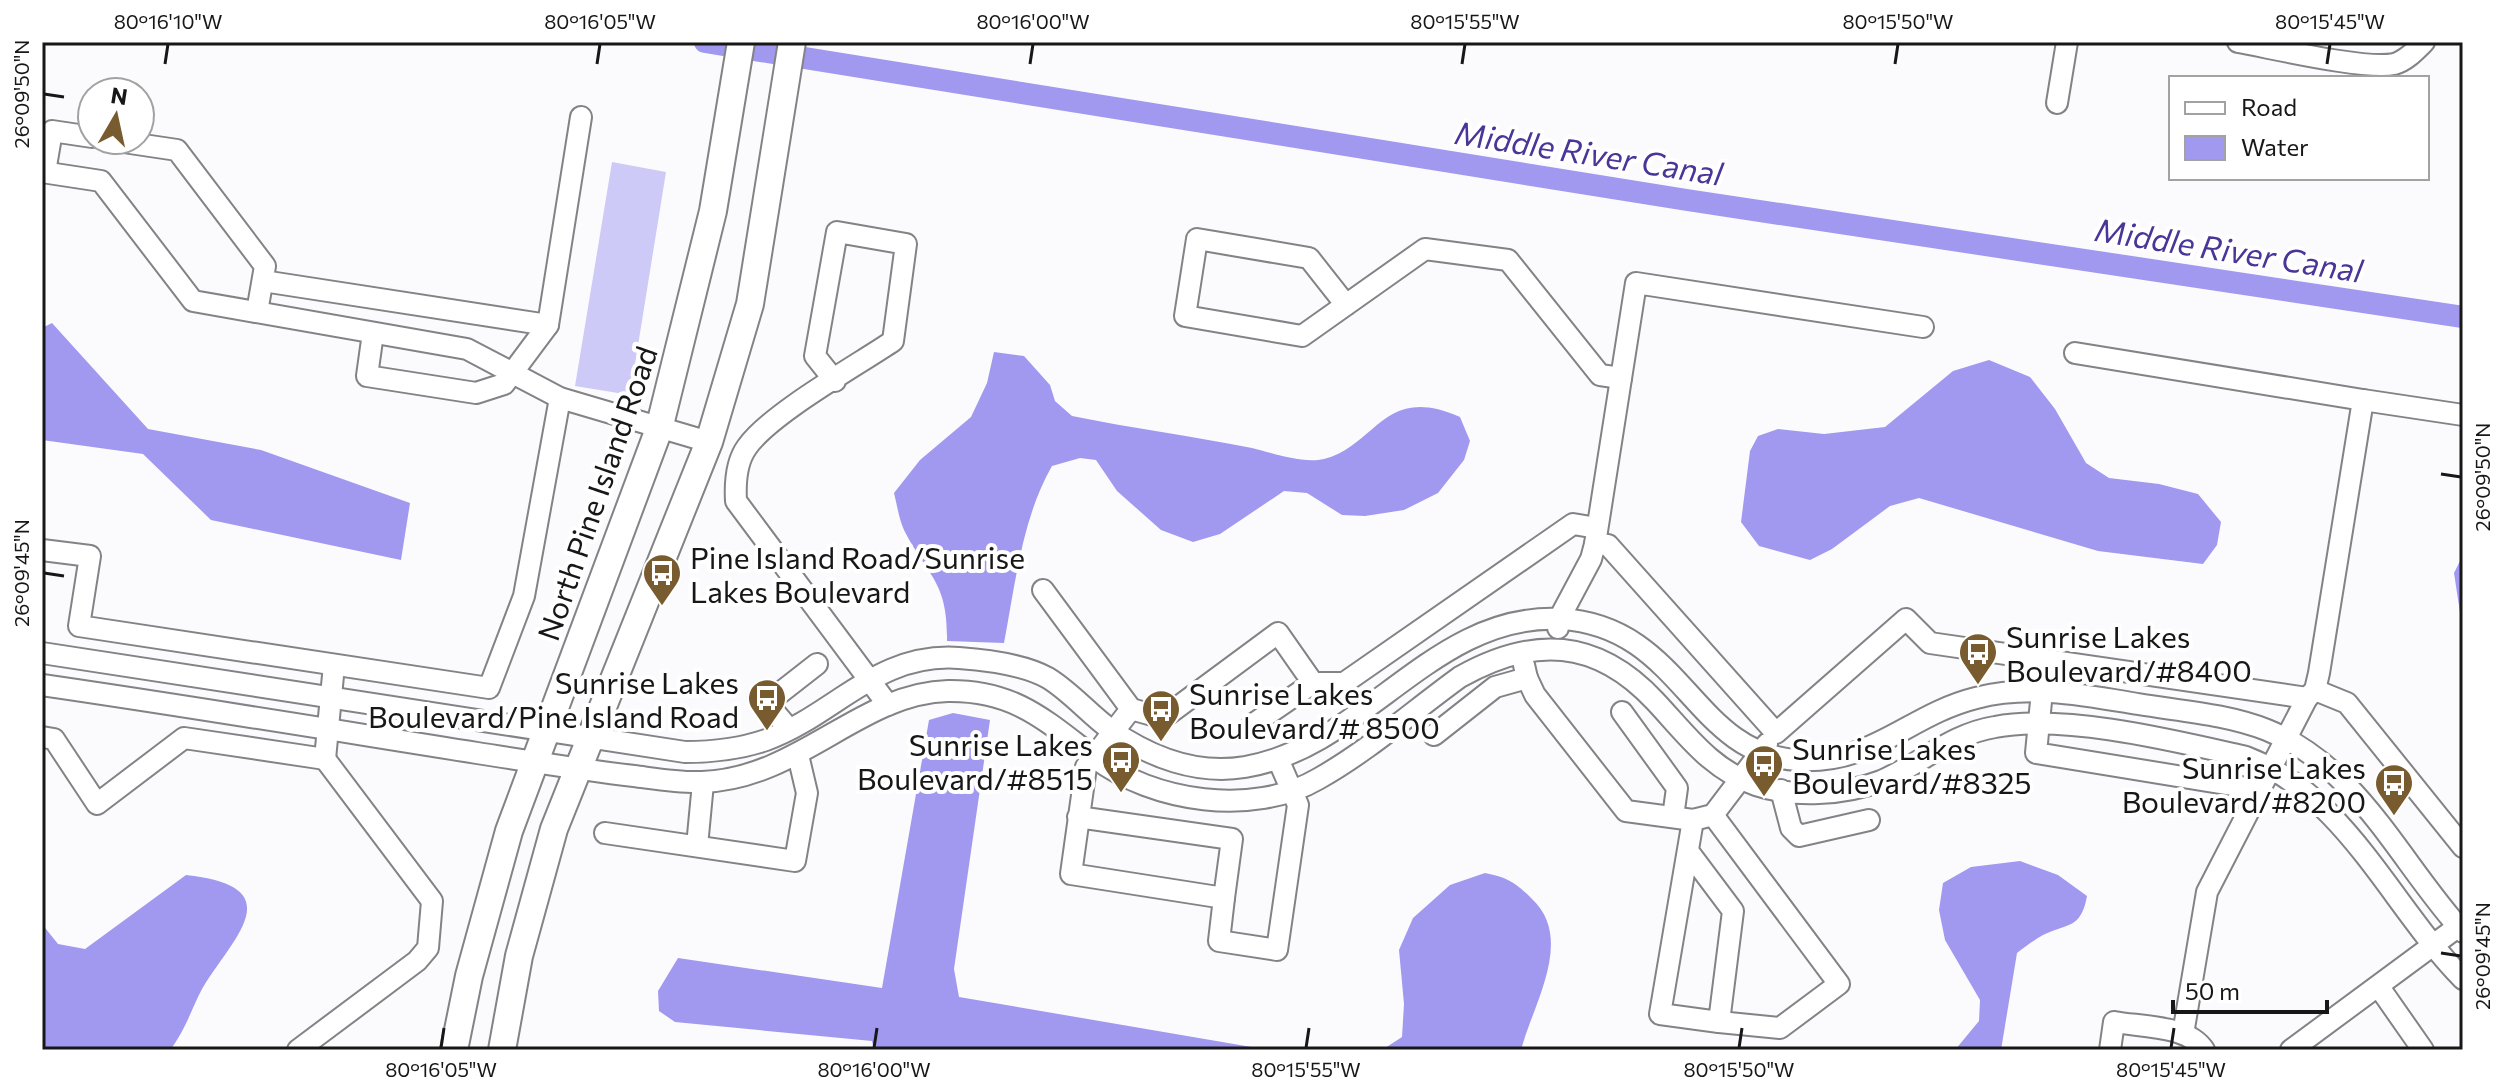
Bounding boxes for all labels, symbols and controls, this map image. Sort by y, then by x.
text: 80°16'10"W [114,9,222,33]
text: 80°16'05"W [544,9,656,33]
text: 80°16'00"W [976,9,1090,33]
text: 80°15'55"W [1410,9,1520,33]
text: 80°15'50"W [1842,9,1954,33]
text: 80°15'45"W [2275,9,2385,33]
text: 26°09'50"N [9,40,33,148]
north arrow [76,76,156,156]
legend [2169,76,2429,180]
text: N [109,81,129,110]
text: Road [2241,92,2297,121]
water label: Middle River Canal [1452,111,1727,193]
text: Water [2241,132,2309,161]
water label: Middle River Canal [2092,208,2367,290]
street label: North Pine Island Road [528,341,664,645]
text: 26°09'50"N [2470,423,2494,531]
text: 26°09'45"N [9,519,33,627]
place label: Pine Island Road/Sunrise Lakes Boulevard [690,538,1025,609]
bus stop icon: Pine Island Road/Sunrise Lakes Boulevard [641,552,683,607]
place label: Sunrise Lakes Boulevard/#8400 [2006,617,2252,688]
bus stop icon: Sunrise Lakes Boulevard/#8400 [1957,631,1999,686]
place label: Sunrise Lakes Boulevard/Pine Island Road [368,663,739,734]
place label: Sunrise Lakes Boulevard/# 8500 [1189,674,1440,745]
bus stop icon: Sunrise Lakes Boulevard/Pine Island Road [746,677,788,732]
bus stop icon: Sunrise Lakes Boulevard/# 8500 [1140,688,1182,743]
place label: Sunrise Lakes Boulevard/#8515 [857,725,1093,796]
place label: Sunrise Lakes Boulevard/#8325 [1792,729,2032,800]
bus stop icon: Sunrise Lakes Boulevard/#8515 [1100,739,1142,794]
bus stop icon: Sunrise Lakes Boulevard/#8325 [1743,743,1785,798]
place label: Sunrise Lakes Boulevard/#8200 [2122,748,2366,819]
bus stop icon: Sunrise Lakes Boulevard/#8200 [2373,762,2415,817]
text: 26°09'45"N [2470,902,2494,1010]
scale bar [2173,964,2327,1014]
text: 50 m [2185,976,2240,1005]
text: 80°16'05"W [385,1057,497,1081]
text: 80°16'00"W [817,1057,931,1081]
text: 80°15'55"W [1251,1057,1361,1081]
text: 80°15'50"W [1683,1057,1795,1081]
text: 80°15'45"W [2116,1057,2226,1081]

